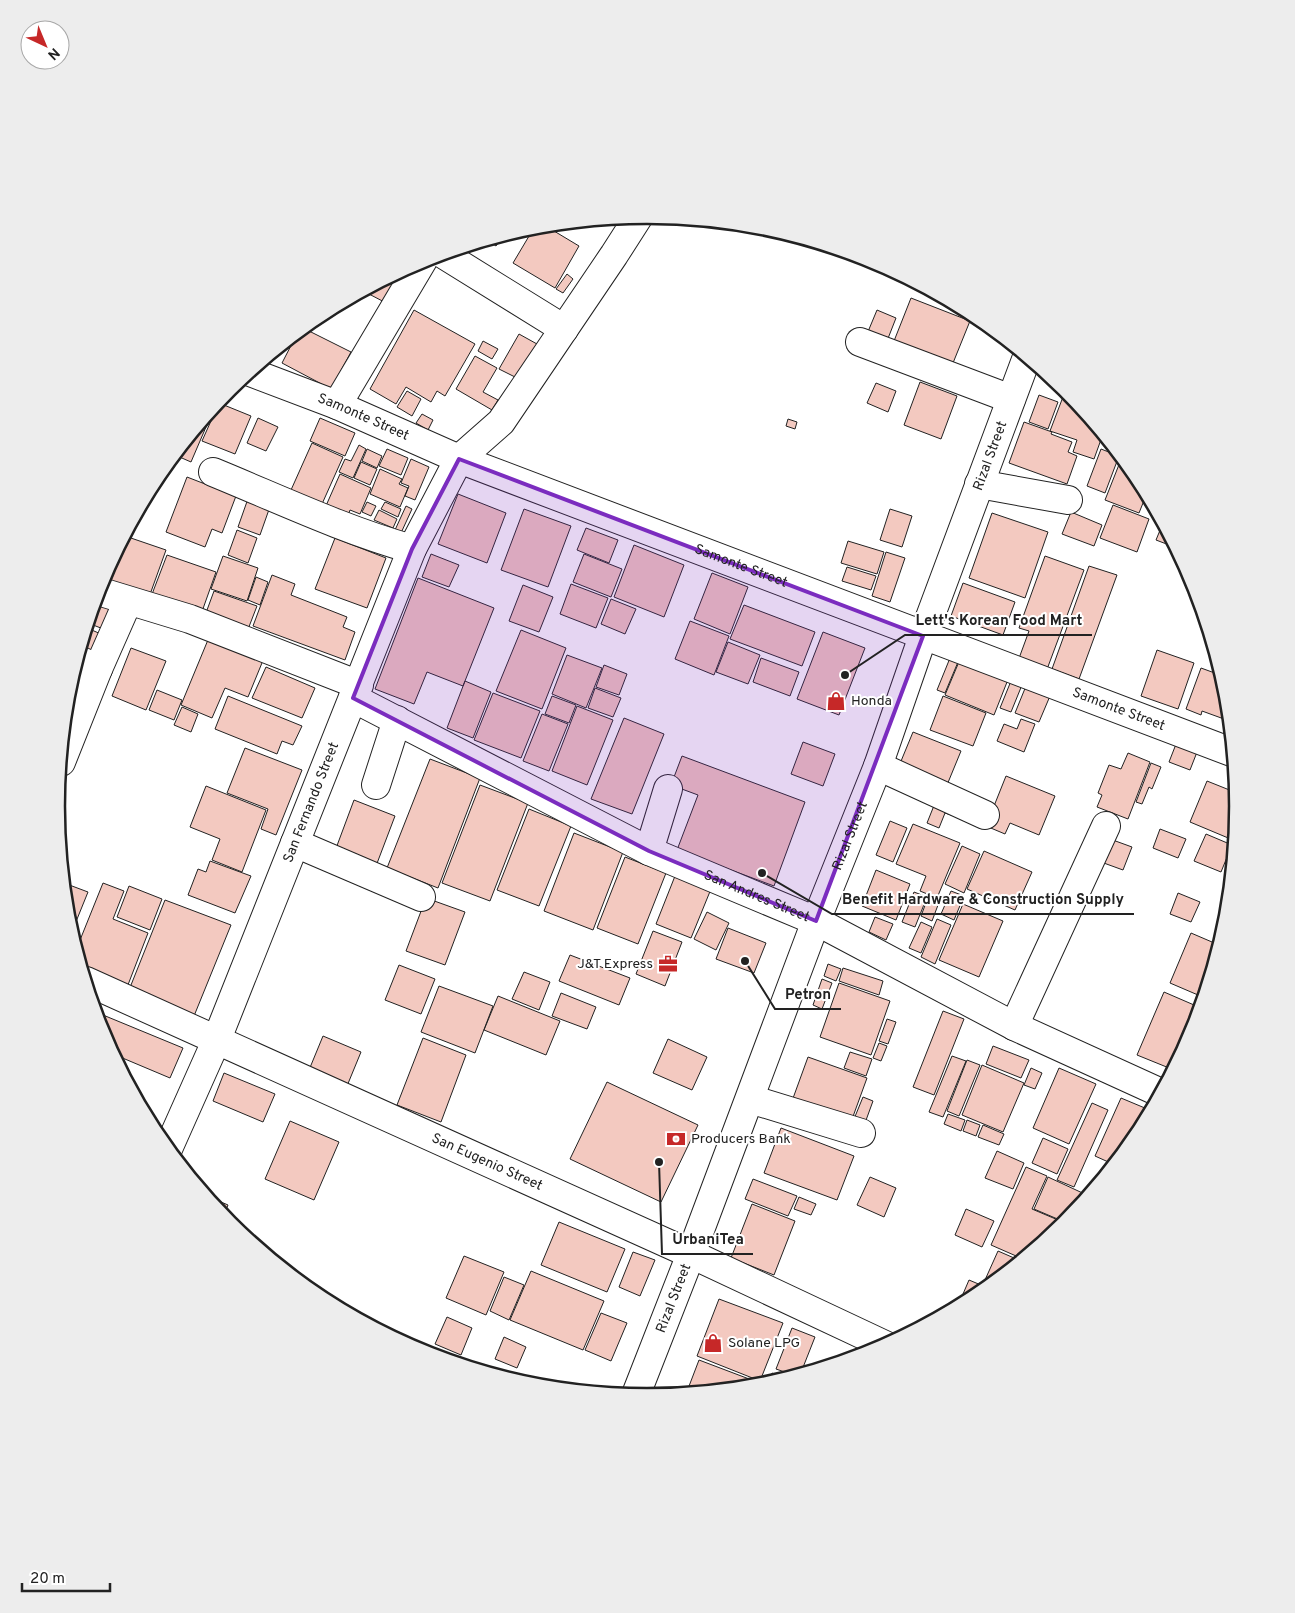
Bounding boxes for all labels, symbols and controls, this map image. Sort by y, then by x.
north arrow [20,20,70,70]
text: N [43,44,63,63]
street label: Samonte Street [315,390,412,444]
street label: Rizal Street [969,419,1011,493]
street label: Samonte Street [692,541,790,591]
callout: Lett's Korean Food Mart [905,605,1092,635]
text: Lett's Korean Food Mart [916,612,1083,631]
street label: Samonte Street [1070,684,1168,735]
shop icon: Honda [825,690,847,712]
place label: Honda [851,693,892,710]
street label: San Fernando Street [280,740,343,865]
street label: Rizal Street [829,799,871,873]
street label: San Andres Street [701,866,812,926]
callout: Benefit Hardware & Construction Supply [832,884,1134,914]
text: Benefit Hardware & Construction Supply [842,891,1125,910]
office icon: J&T Express [657,953,679,975]
place label: J&T Express [577,956,653,973]
callout: Petron [775,979,841,1009]
text: Petron [785,986,831,1005]
bank icon: Producers Bank [665,1128,687,1150]
street label: San Eugenio Street [429,1130,545,1194]
place label: Producers Bank [691,1131,791,1148]
callout: UrbaniTea [662,1224,753,1254]
text: UrbaniTea [672,1231,744,1250]
street label: Rizal Street [652,1261,695,1335]
shop icon: Solane LPG [702,1332,724,1354]
place label: Solane LPG [728,1335,800,1352]
scale bar [22,1560,110,1592]
text: 20 m [30,1570,65,1589]

